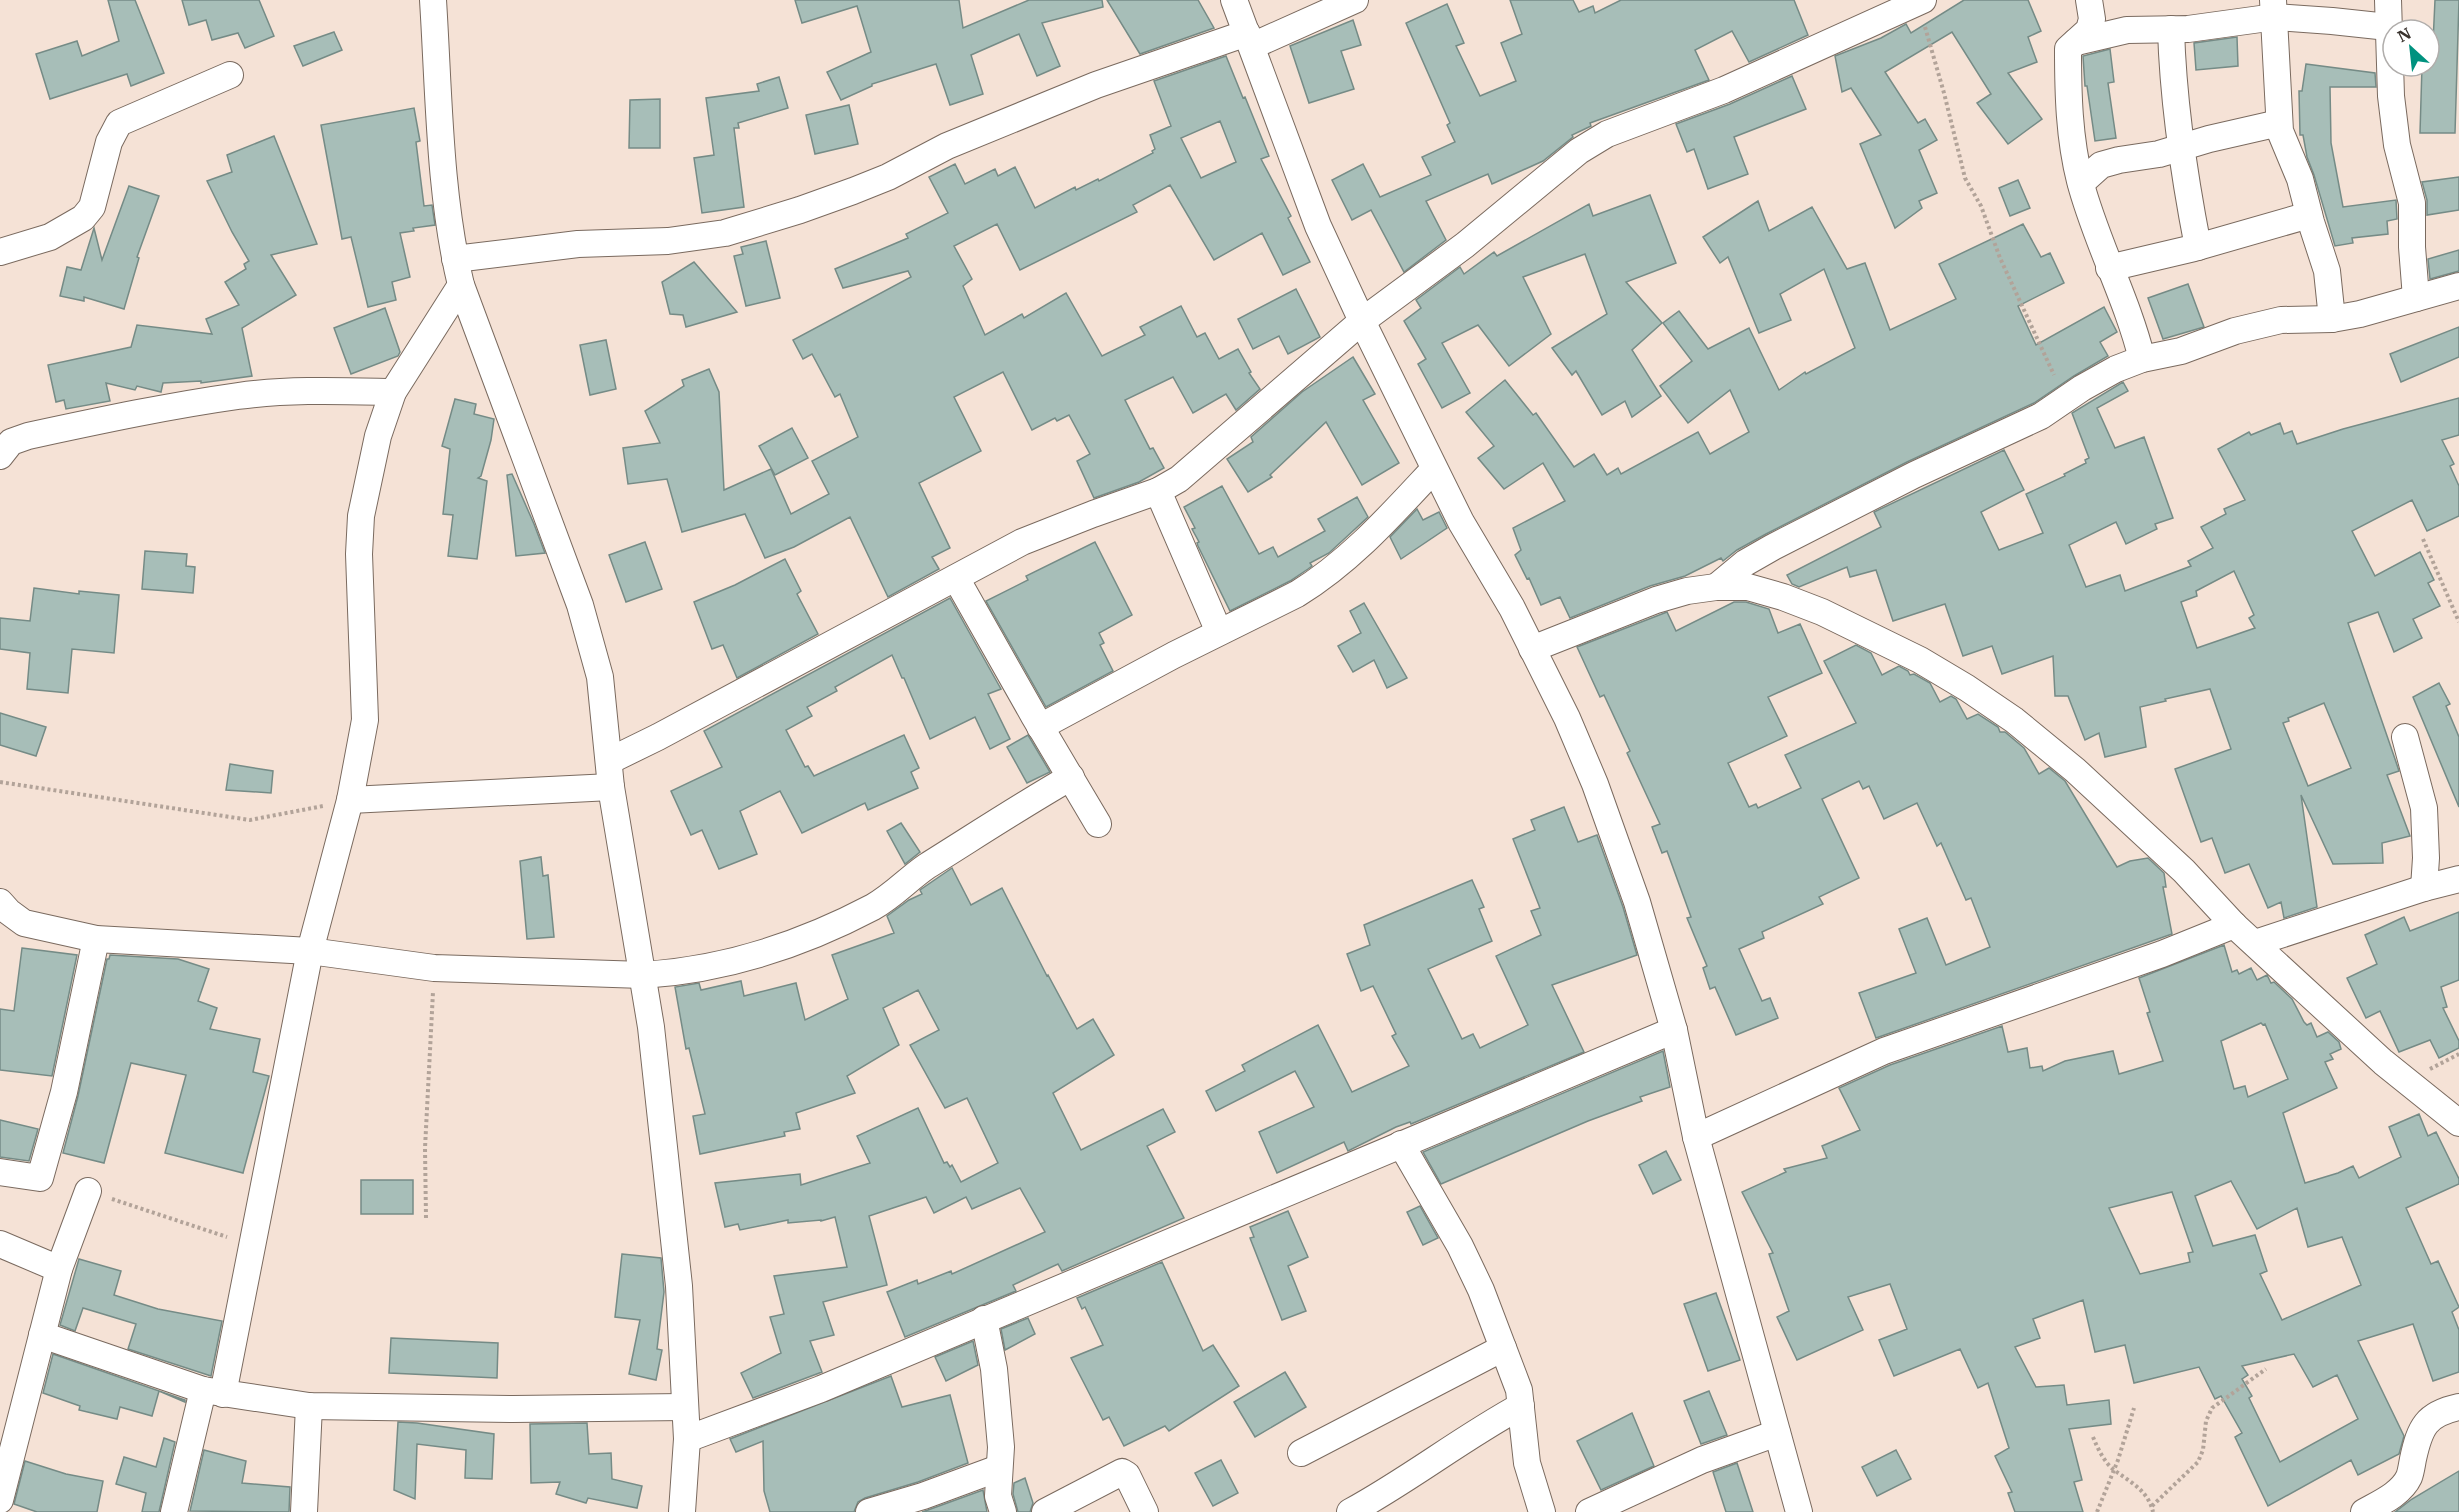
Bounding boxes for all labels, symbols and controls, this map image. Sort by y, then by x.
north arrow [2381,18,2441,78]
text: N [2394,23,2414,46]

